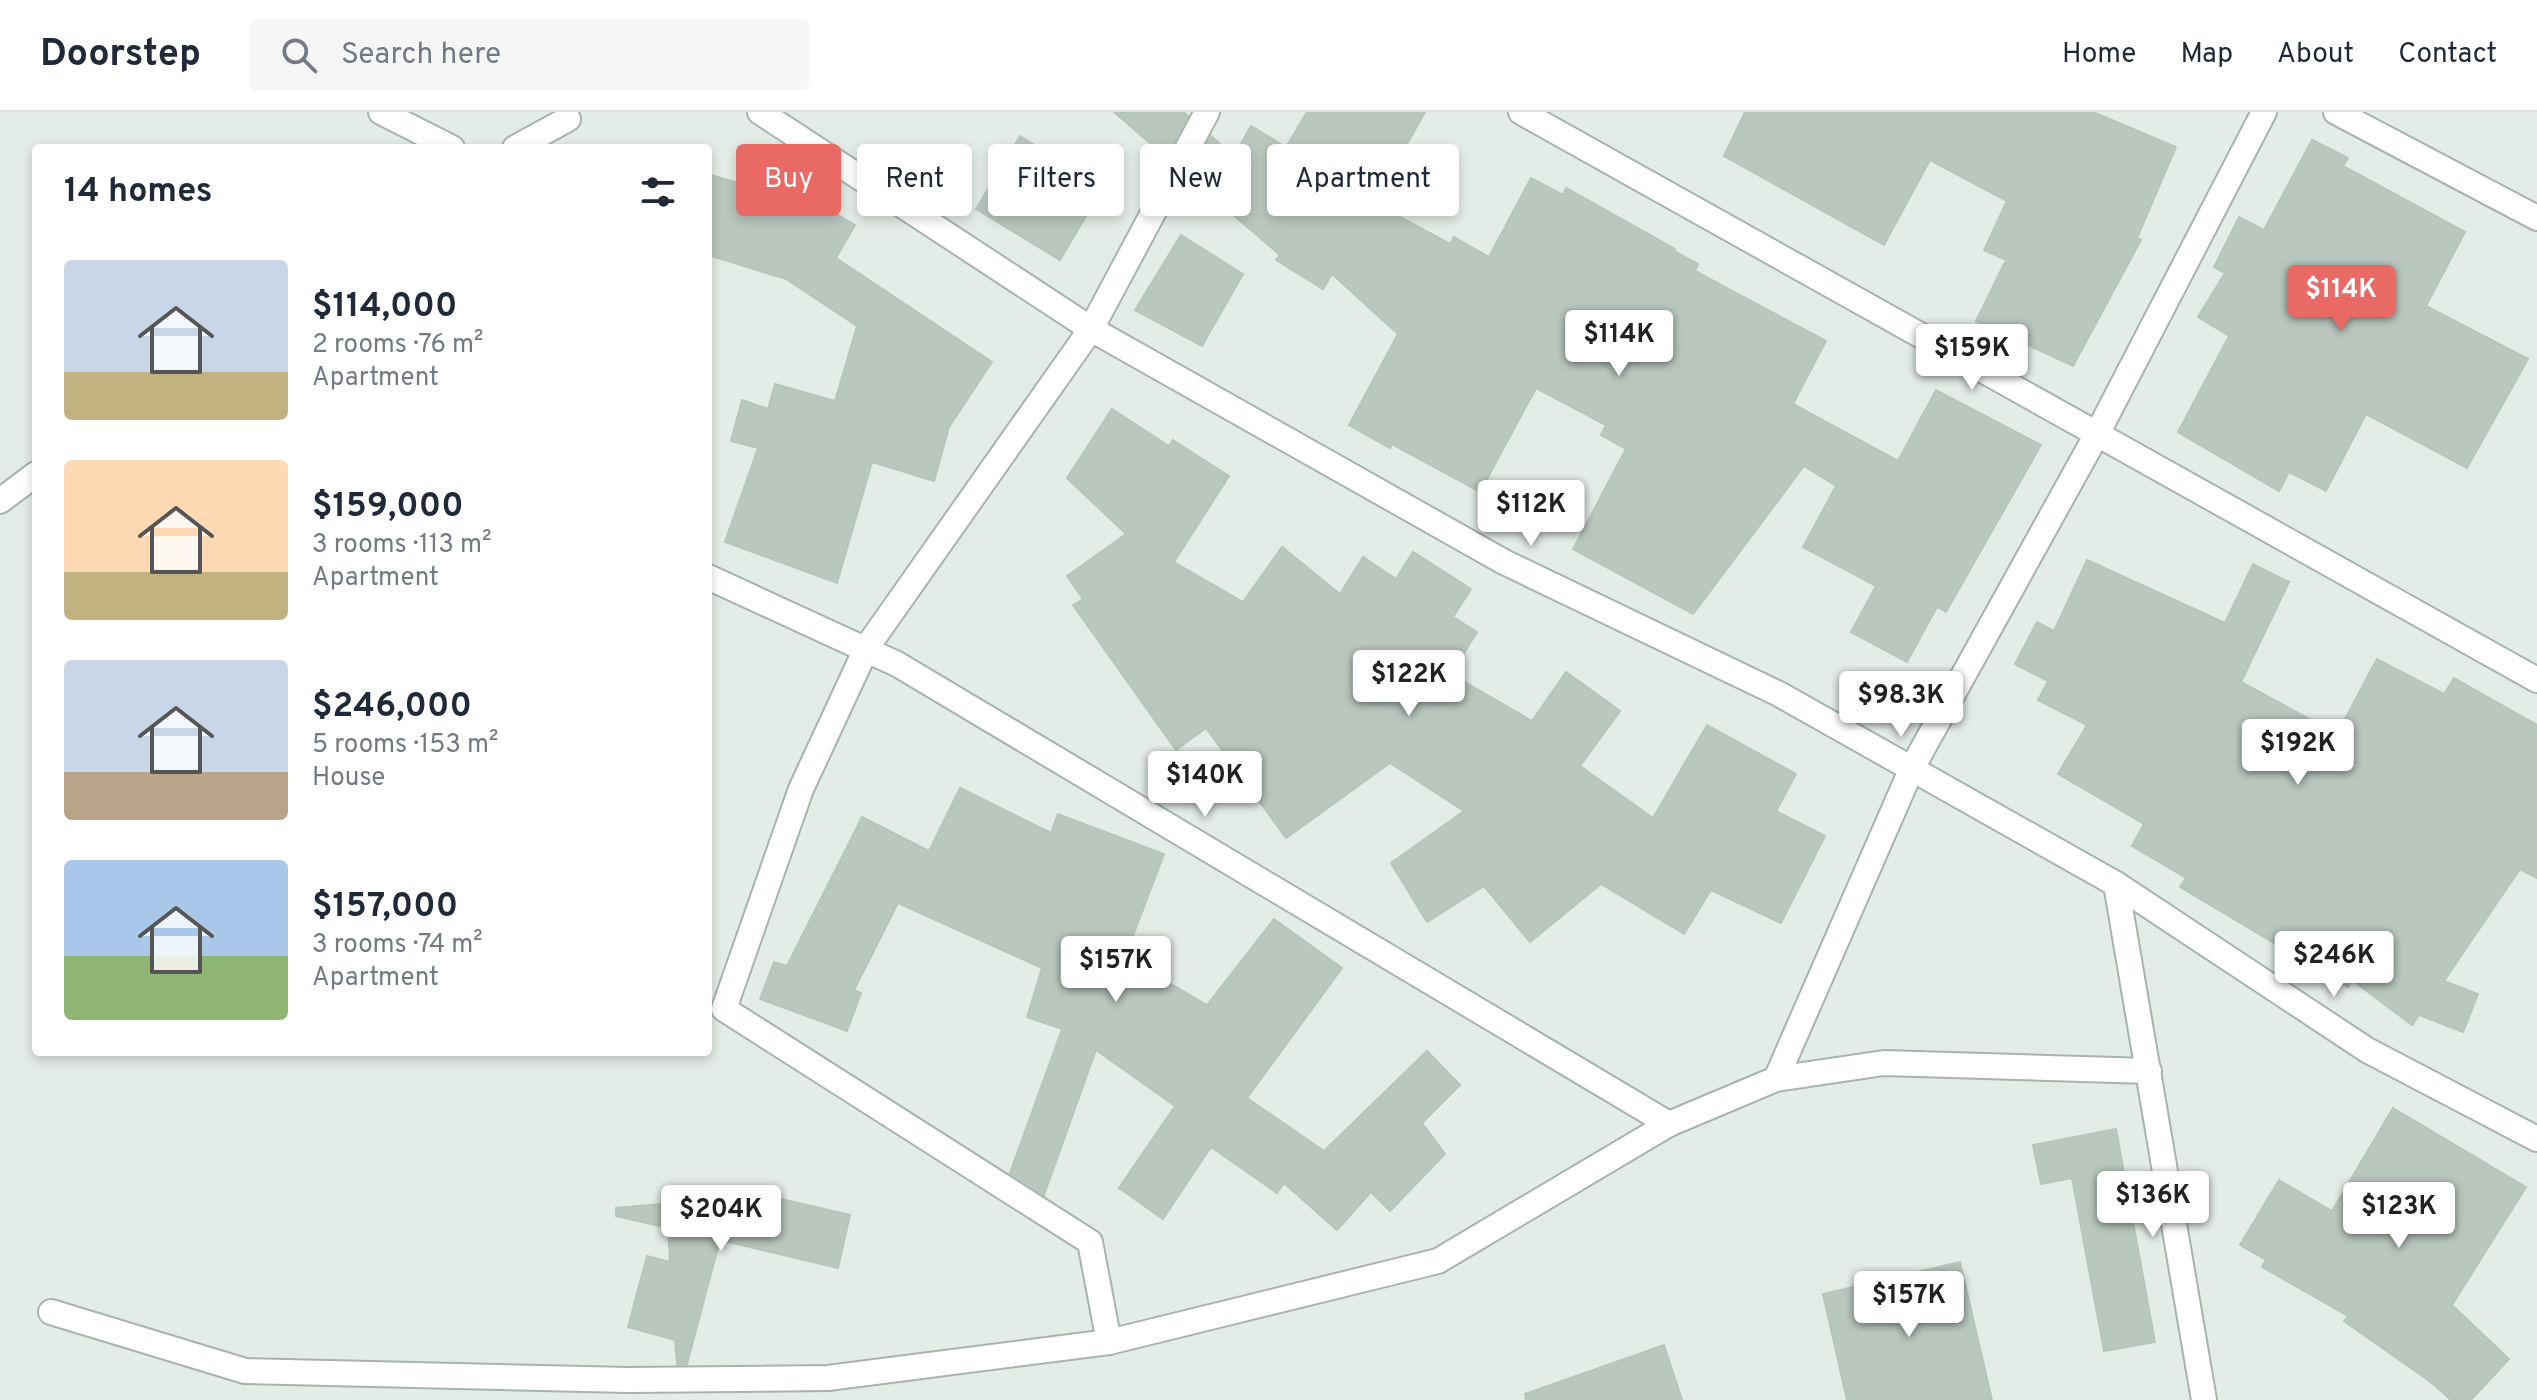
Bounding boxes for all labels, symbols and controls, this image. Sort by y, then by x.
search box [249,19,809,91]
text: Doorstep [40,31,201,80]
icon: search [277,33,321,77]
text: Search here [341,37,501,74]
text: Home [2062,37,2136,73]
text: Map [2180,37,2233,73]
text: About [2277,37,2354,73]
text: Contact [2398,37,2497,73]
chip: Buy [736,144,841,216]
chip: Rent [857,144,972,216]
chip: Filters [988,144,1124,216]
chip: New [1140,144,1251,216]
chip: Apartment [1267,144,1459,216]
icon: filters [636,170,680,214]
text: 14 homes [64,171,213,214]
pin: $114K [2285,265,2397,333]
text: $114K [2305,274,2377,307]
text: $114,000 [312,286,457,329]
icon: home [128,292,224,388]
pin: $114K [1563,310,1675,378]
text: $114K [1583,319,1655,352]
pin: $159K [1916,324,2028,392]
text: 2 rooms · 76 m² [312,329,484,362]
text: $159K [1934,333,2010,366]
text: Apartment [312,362,439,395]
pin: $112K [1475,480,1587,548]
text: $159,000 [312,486,464,529]
text: $112K [1496,489,1566,522]
icon: home [128,492,224,588]
text: 3 rooms · 113 m² [312,529,492,562]
text: Apartment [312,562,439,595]
pin: $122K [1353,650,1465,718]
text: $122K [1371,659,1447,692]
pin: $98.3K [1836,671,1966,739]
text: $98.3K [1857,680,1945,713]
text: $246,000 [312,686,472,729]
icon: home [128,692,224,788]
pin: $192K [2242,719,2354,787]
text: $192K [2260,728,2336,761]
text: 5 rooms · 153 m² [312,729,499,762]
pin: $140K [1149,751,1261,819]
text: $140K [1166,760,1244,793]
text: House [312,762,385,795]
text: $157,000 [312,886,458,929]
icon: home [128,892,224,988]
text: 3 rooms · 74 m² [312,929,483,962]
pin: $246K [2278,931,2390,999]
pin: $157K [1060,936,1172,1004]
text: $246K [2293,940,2375,973]
text: $157K [1079,945,1153,978]
text: Apartment [312,962,439,995]
pin: $136K [2097,1171,2209,1239]
text: $136K [2115,1180,2191,1213]
pin: $123K [2343,1182,2455,1250]
pin: $204K [665,1185,777,1253]
text: $123K [2361,1191,2437,1224]
text: $204K [679,1194,763,1227]
pin: $157K [1853,1271,1965,1339]
text: $157K [1872,1280,1946,1313]

